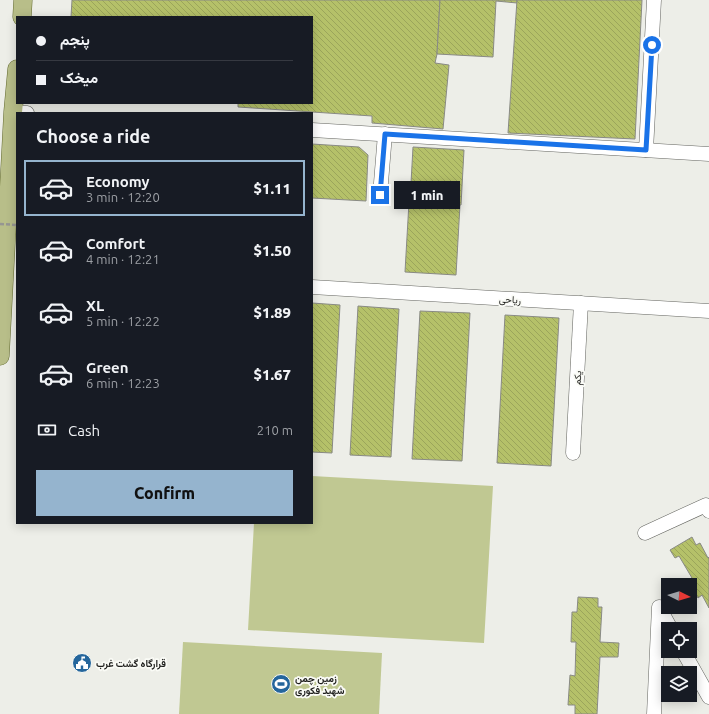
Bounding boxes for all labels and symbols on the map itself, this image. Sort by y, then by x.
route start [643,36,661,54]
callout: 1 min [394,181,460,209]
route end [371,186,389,204]
street label: ریاحی [498,293,521,307]
street label: یکم [572,370,584,386]
north arrow [661,578,697,614]
public building icon: قرارگاه گشت غرب [71,652,93,674]
place label: قرارگاه گشت غرب [96,658,166,670]
sports icon: زمین چمن شهید فکوری [270,673,292,695]
place label: زمین چمن شهید فکوری [295,673,345,697]

